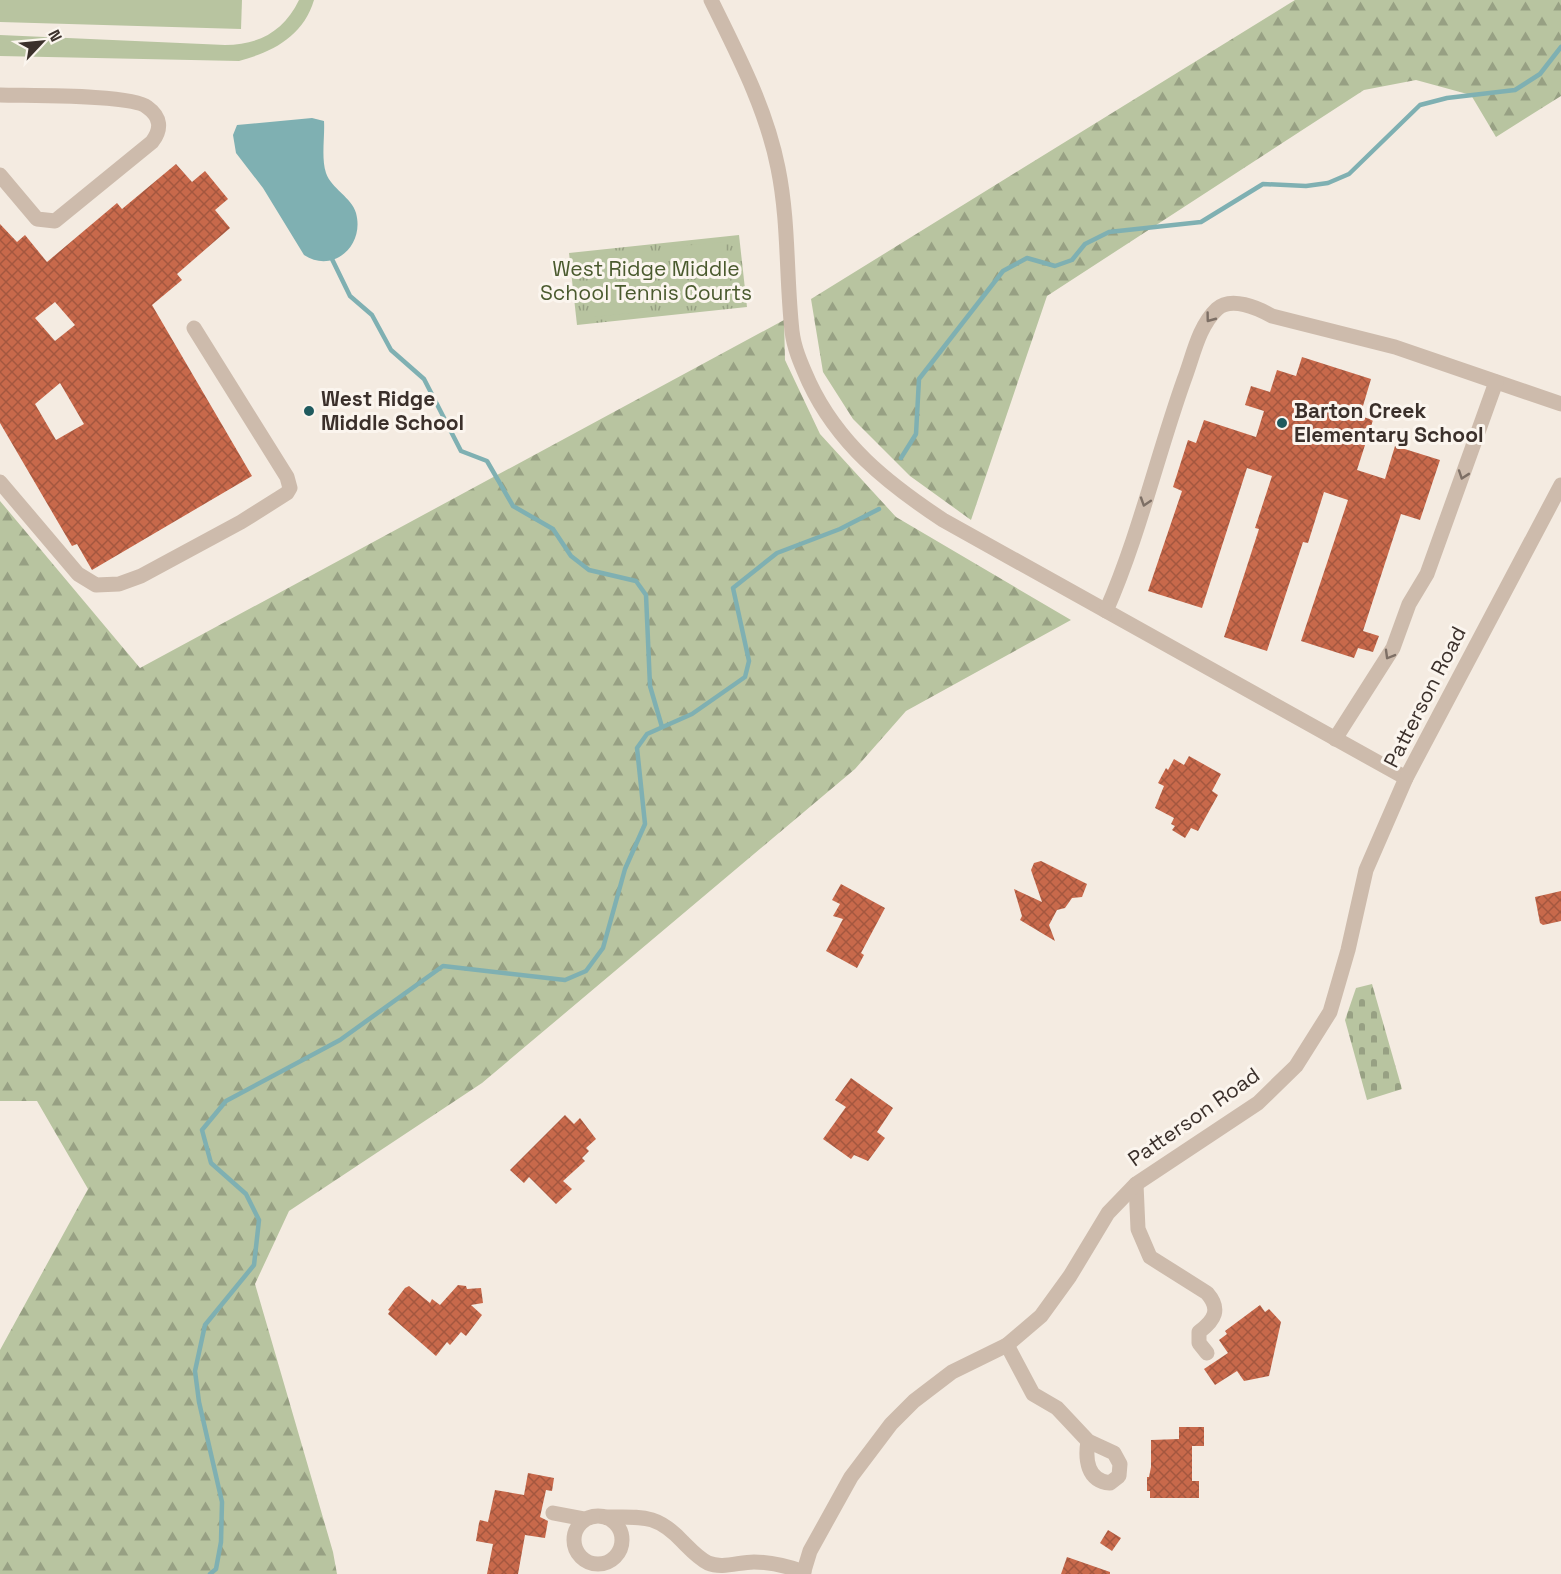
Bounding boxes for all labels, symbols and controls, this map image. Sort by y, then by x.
north arrow [12,12,72,72]
text: N [43,26,67,45]
park label: West Ridge Middle School Tennis Courts [540,255,752,306]
one-way arrow [1206,312,1217,323]
place label: West Ridge Middle School [321,385,464,436]
place label: Barton Creek Elementary School [1294,397,1484,448]
marker: West Ridge Middle School [302,404,316,418]
marker: Barton Creek Elementary School [1275,416,1289,430]
one-way arrow [1458,469,1471,480]
one-way arrow [1140,496,1153,507]
street label: Patterson Road [1377,622,1472,772]
one-way arrow [1385,649,1396,659]
street label: Patterson Road [1123,1061,1265,1172]

